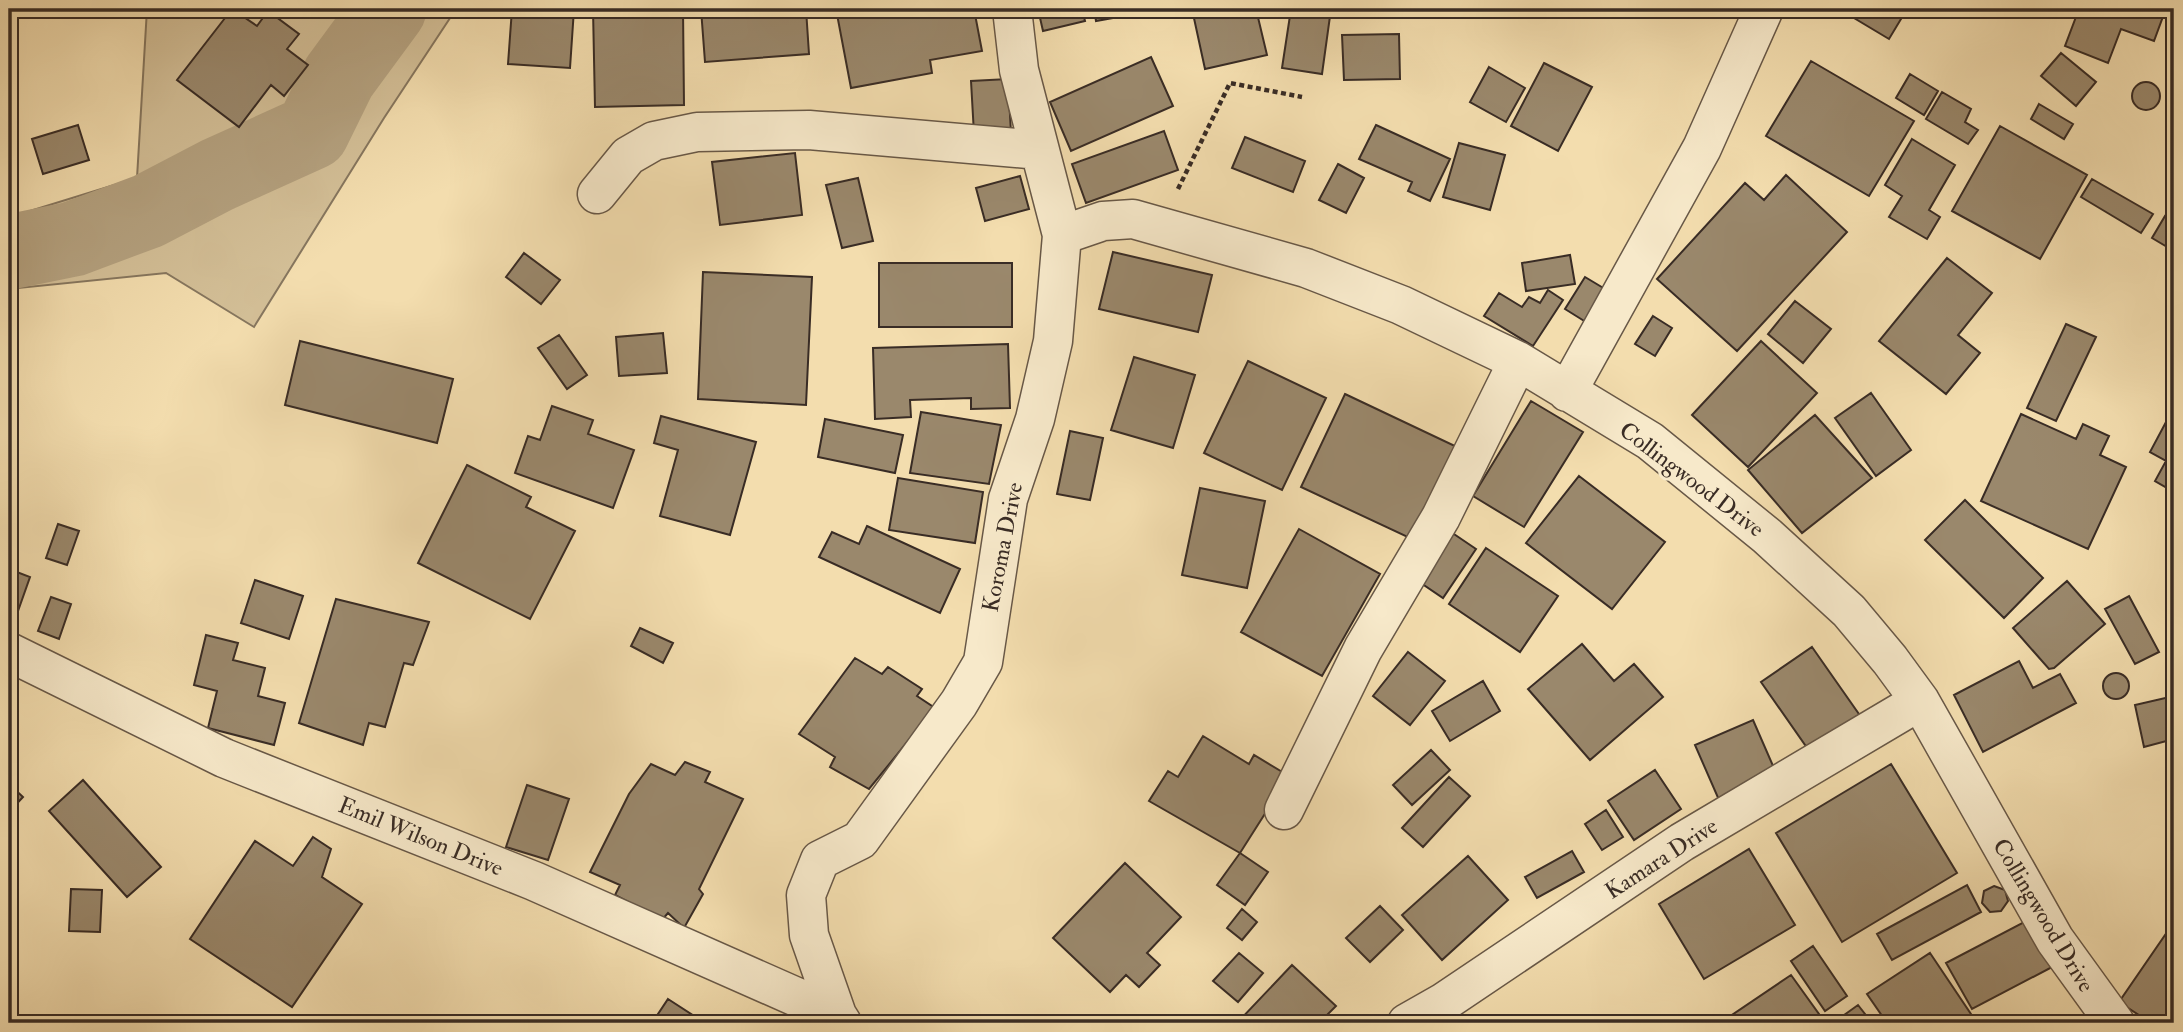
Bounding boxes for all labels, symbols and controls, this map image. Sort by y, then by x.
street label: Collingwood Drive [1614,415,1770,544]
street label: Koroma Drive [976,480,1029,614]
street label: Emil Wilson Drive [334,790,508,883]
street label: Kamara Drive [1600,811,1723,906]
street label: Collingwood Drive [1986,833,2101,998]

